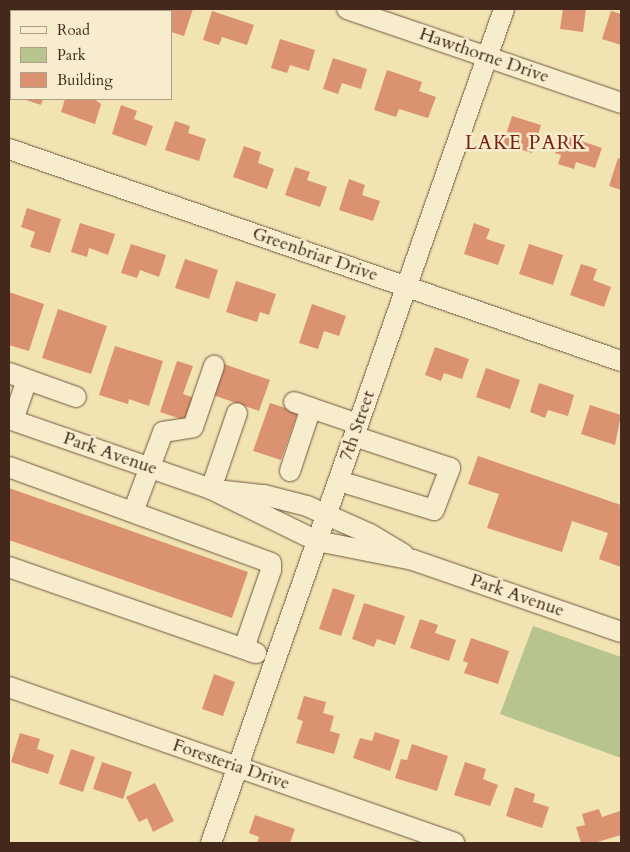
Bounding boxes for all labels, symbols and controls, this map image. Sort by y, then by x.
legend [10,10,172,100]
text: Road [57,20,90,40]
street label: Hawthorne Drive [416,24,552,88]
text: Park [57,45,86,65]
text: Building [57,70,113,90]
district label: LAKE PARK [464,130,588,154]
street label: Greenbriar Drive [249,223,381,287]
street label: 7th Street [336,388,380,464]
street label: Park Avenue [60,428,160,480]
street label: Park Avenue [467,570,567,622]
street label: Foresteria Drive [170,735,292,795]

